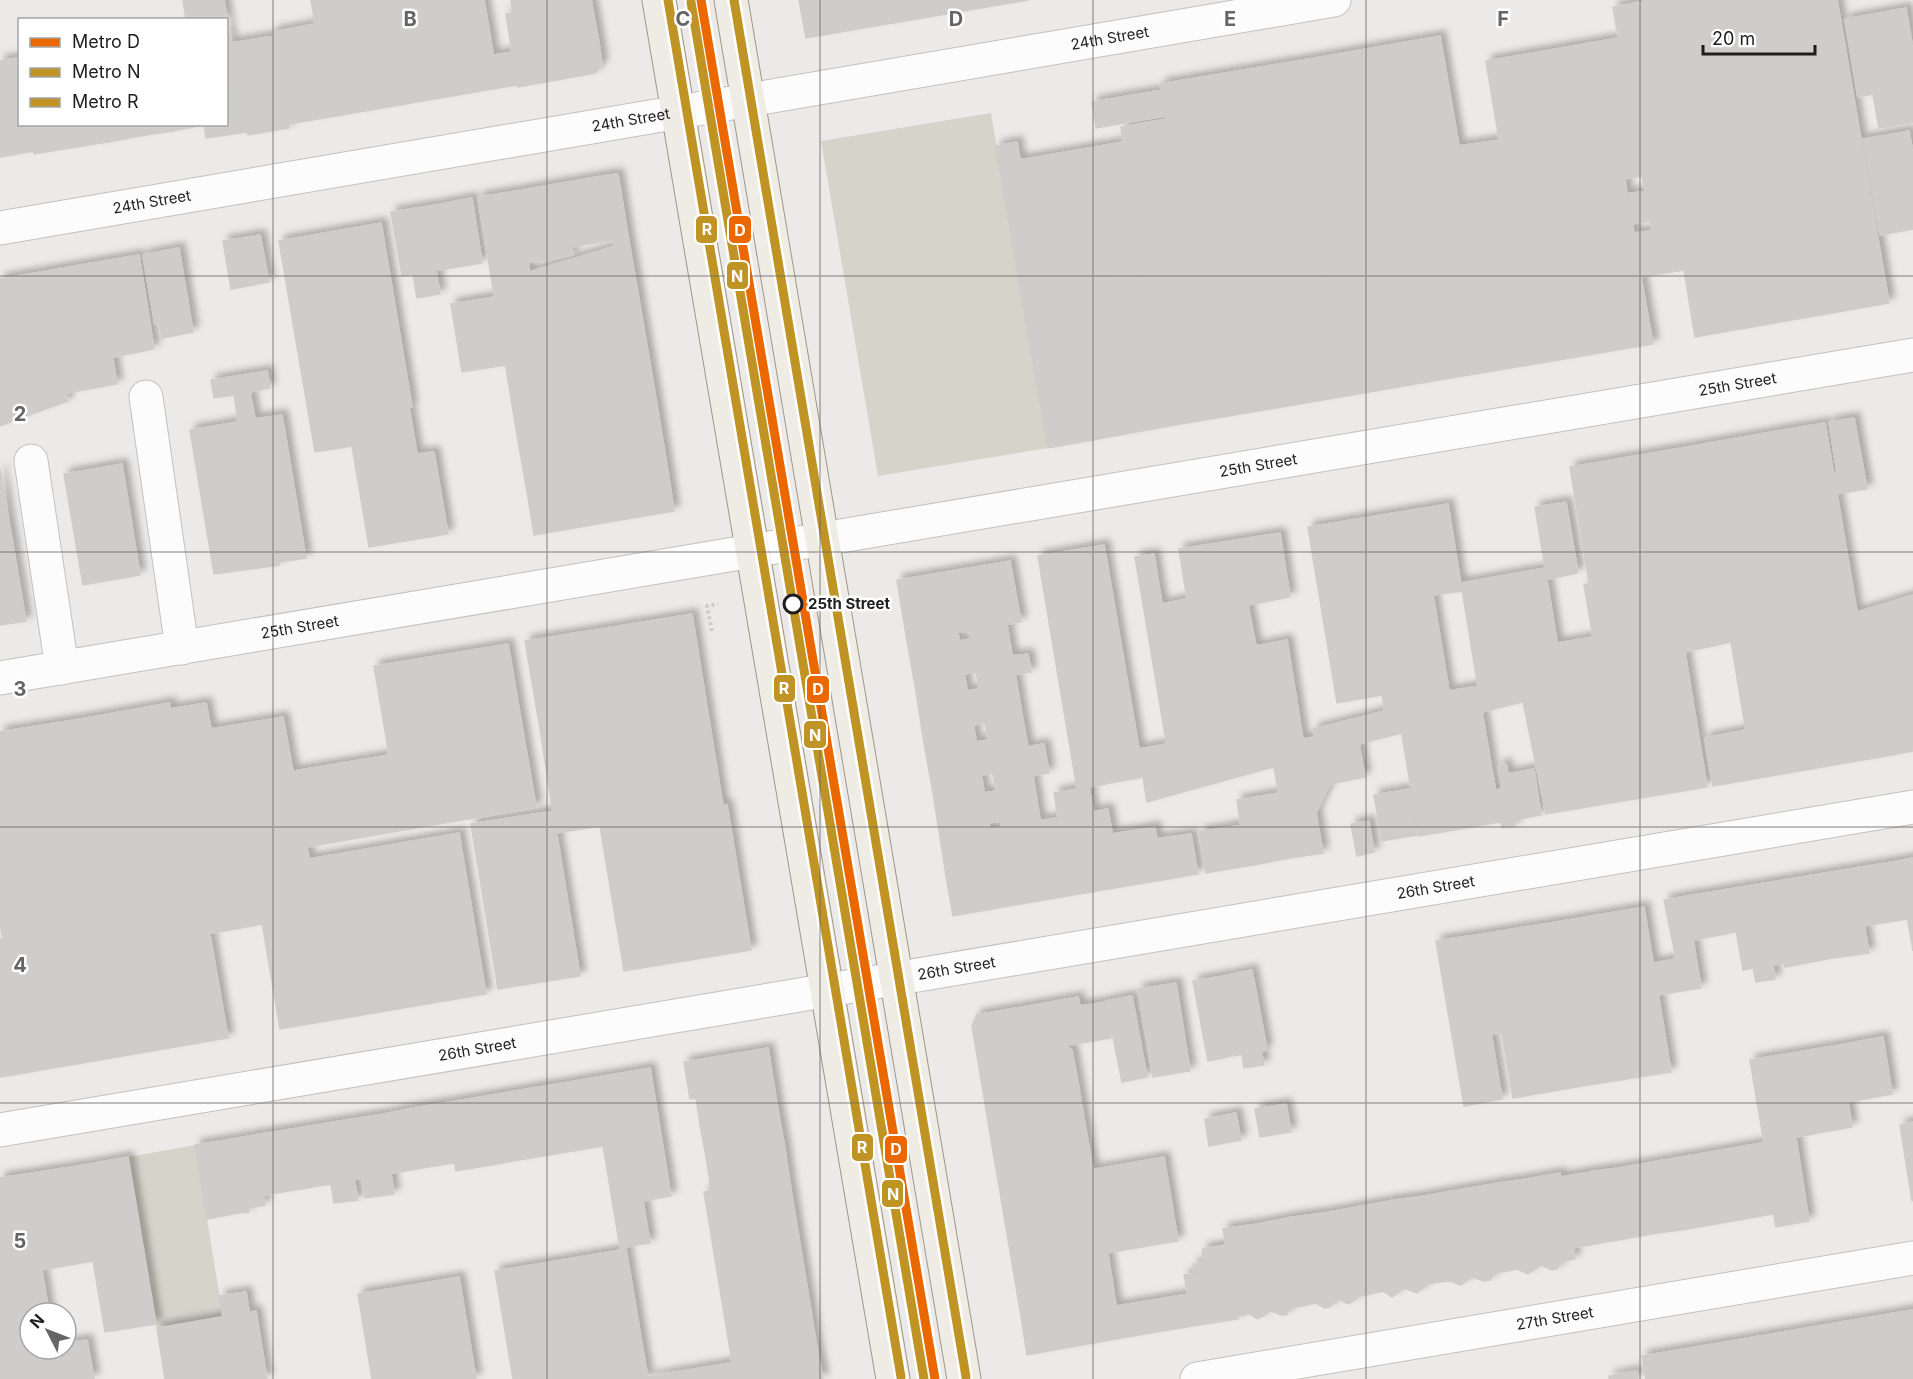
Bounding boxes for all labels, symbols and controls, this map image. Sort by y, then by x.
text: B [403,7,417,31]
text: C [676,7,690,31]
text: D [949,7,963,31]
text: E [1224,7,1236,31]
text: F [1497,7,1509,31]
legend [18,18,228,126]
scale bar [1703,18,1816,56]
street label: 24th Street [1069,22,1150,54]
text: 20 m [1712,28,1755,49]
text: Metro D [72,31,140,52]
text: Metro N [72,61,141,82]
text: Metro R [72,91,139,112]
street label: 24th Street [590,104,671,136]
street label: 24th Street [111,186,192,218]
line badge: R [695,215,718,244]
line badge: D [728,215,752,244]
text: R [702,219,713,239]
text: D [734,220,746,240]
line badge: N [726,261,749,290]
text: N [731,266,743,286]
street label: 25th Street [1697,368,1778,400]
text: 2 [14,402,26,426]
street label: 25th Street [1218,449,1299,481]
marker: 25th Street [783,594,803,614]
place label: 25th Street [808,594,890,613]
street label: 25th Street [259,611,340,643]
line badge: R [773,674,796,703]
line badge: D [806,675,830,704]
text: 3 [14,677,26,701]
text: R [779,678,790,698]
text: D [812,679,824,699]
line badge: N [803,720,827,749]
text: N [809,725,821,745]
street label: 26th Street [1395,871,1476,903]
street label: 26th Street [916,952,997,984]
text: 4 [13,953,27,977]
street label: 26th Street [437,1033,518,1065]
line badge: R [851,1133,874,1162]
line badge: D [884,1135,908,1164]
text: R [857,1137,868,1157]
text: D [890,1139,902,1159]
line badge: N [881,1179,904,1208]
text: N [887,1184,899,1204]
text: 5 [14,1229,26,1253]
north arrow [18,1301,78,1361]
street label: 27th Street [1515,1302,1595,1334]
text: N [25,1310,48,1332]

